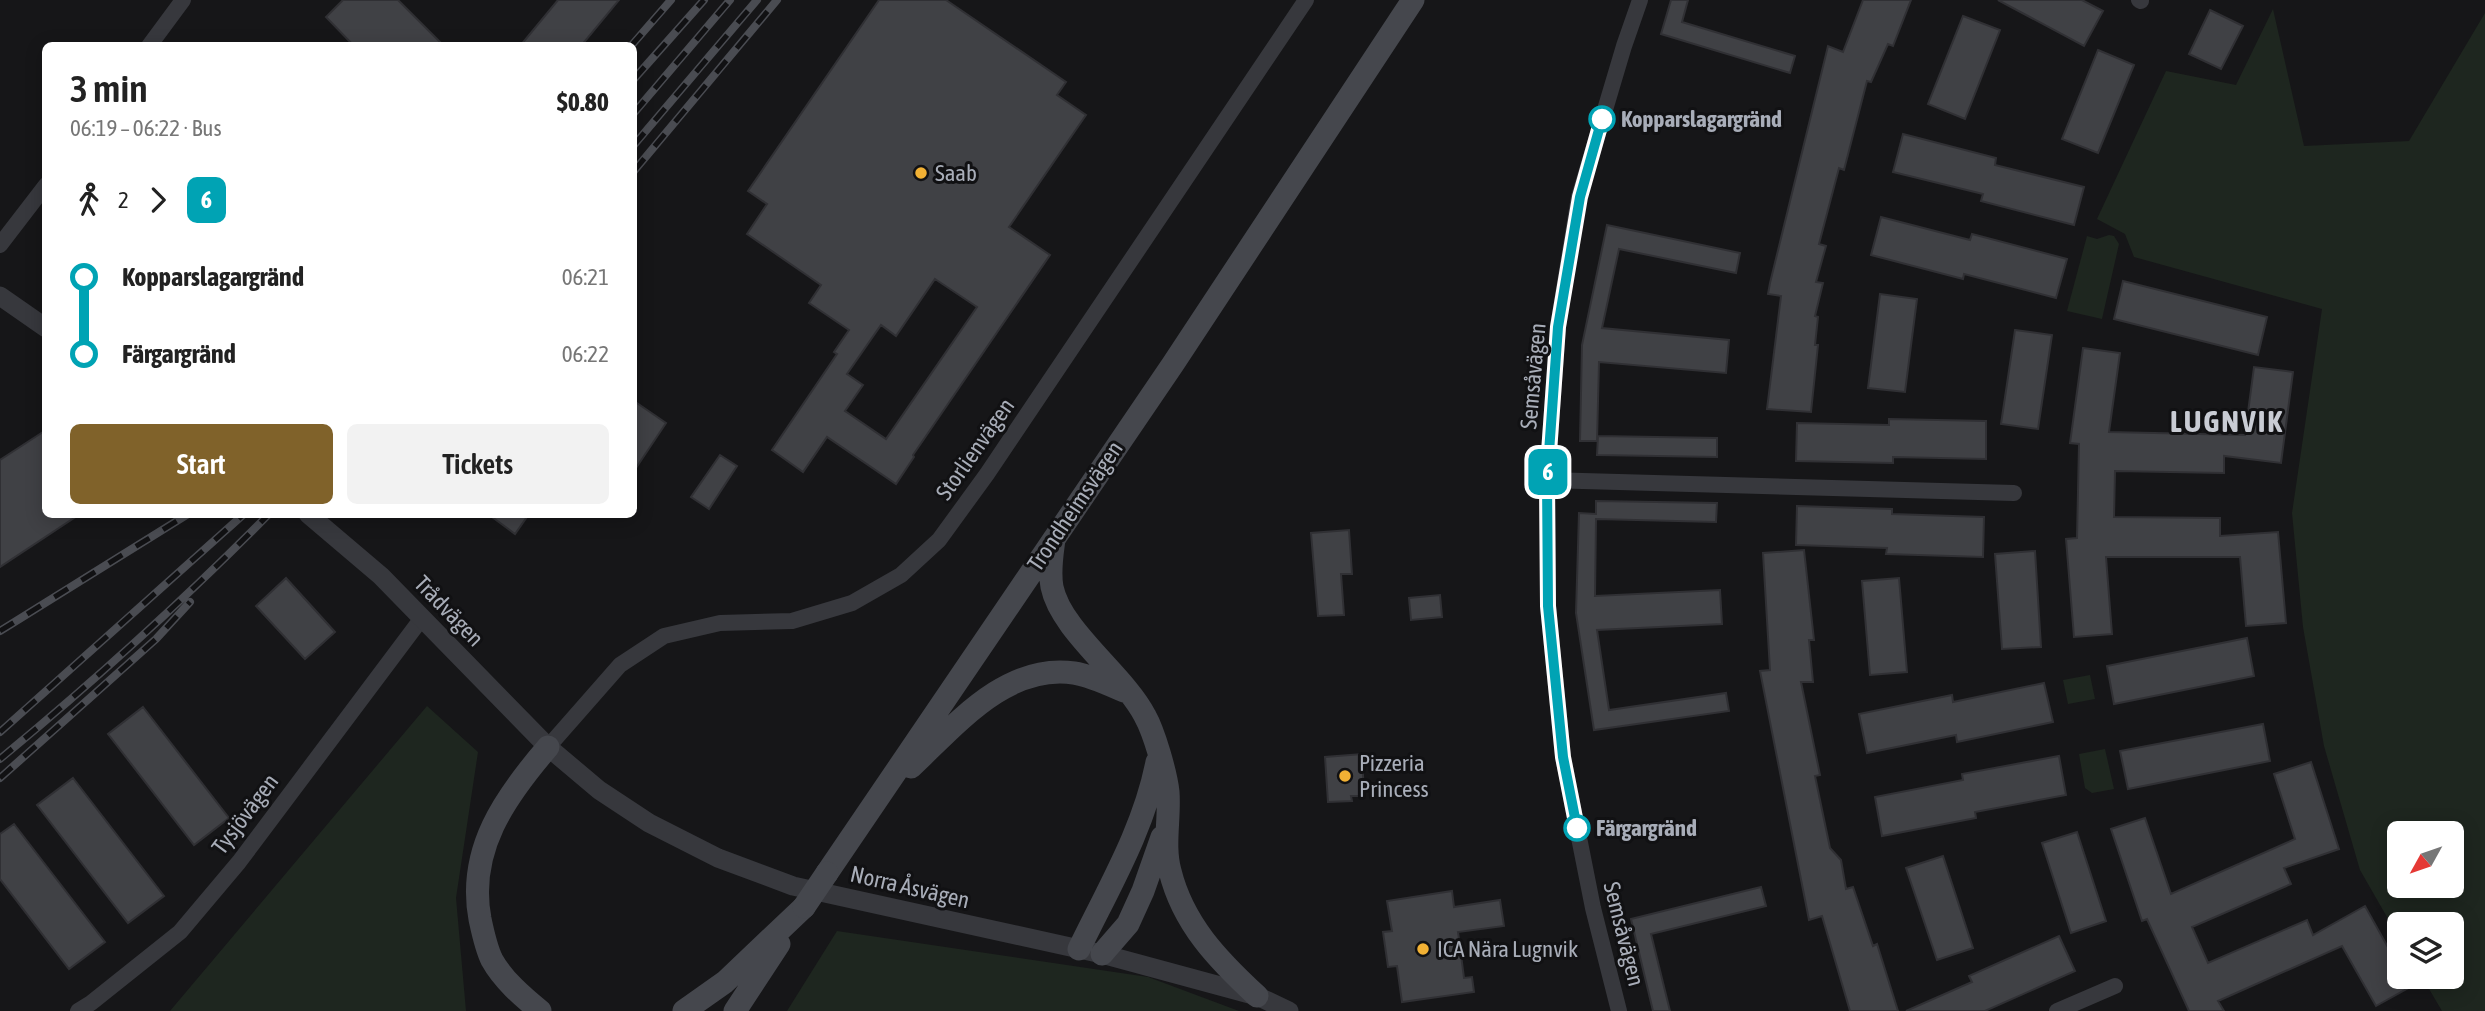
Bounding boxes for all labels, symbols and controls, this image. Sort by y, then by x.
text: 3 min [70,67,148,110]
text: $0.80 [557,87,609,117]
marker: Kopparslagargränd [1589,106,1615,132]
place label: Kopparslagargränd [1621,106,1782,132]
text: 06:19 – 06:22 · Bus [70,115,222,141]
place label: Saab [935,160,977,186]
marker: Saab [913,165,929,181]
icon: walk [70,181,108,219]
icon: forward [139,181,177,219]
text: 6 [201,186,212,213]
text: 2 [118,187,129,213]
text: Kopparslagargränd [122,262,304,292]
text: 06:21 [562,264,609,290]
street label: Semsåvägen [1515,322,1551,430]
text: Färgargränd [122,339,236,369]
text: 06:22 [562,341,609,367]
street label: Storlienvägen [931,393,1019,505]
district label: LUGNVIK [2170,404,2284,438]
button: Start [70,424,333,504]
button: Tickets [347,424,609,504]
street label: Trondheimsvägen [1022,436,1128,576]
line badge: 6 [1525,449,1571,495]
text: 6 [1542,458,1554,485]
street label: Trådvägen [409,570,489,652]
place label: Pizzeria Princess [1359,750,1429,802]
marker: Pizzeria Princess [1337,768,1353,784]
street label: Tysjövägen [206,769,284,859]
marker: Färgargränd [1564,815,1590,841]
place label: Färgargränd [1596,815,1697,841]
north arrow [2387,821,2464,898]
map controls [2387,821,2464,989]
street label: Norra Åsvägen [848,861,972,913]
street label: Semsåvägen [1599,879,1649,989]
button: layers [2387,912,2464,989]
place label: ICA Nära Lugnvik [1437,936,1578,962]
marker: ICA Nära Lugnvik [1415,941,1431,957]

